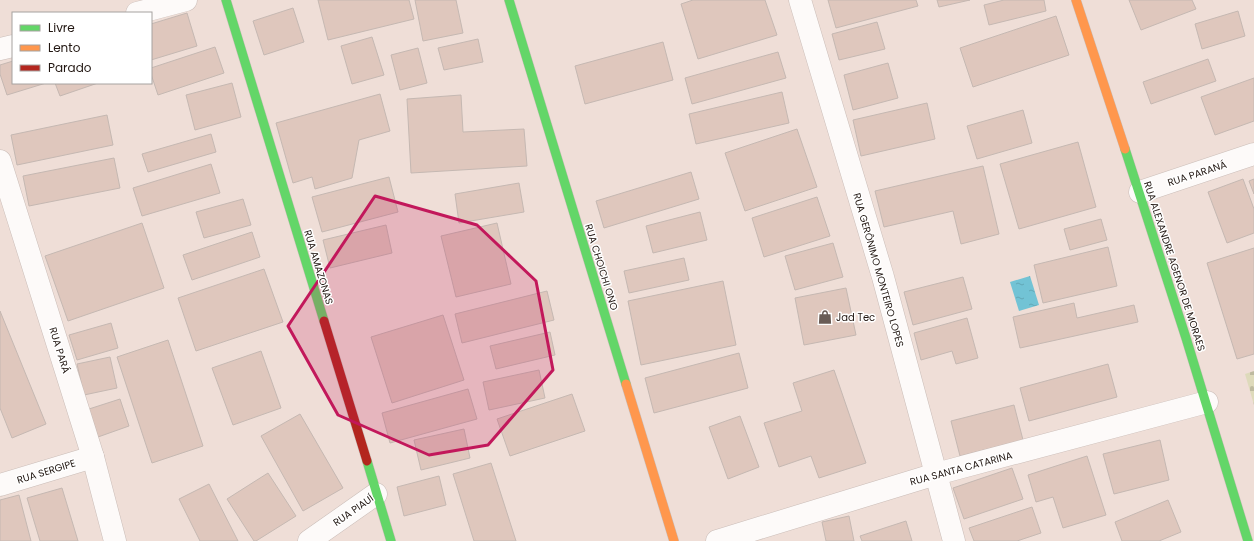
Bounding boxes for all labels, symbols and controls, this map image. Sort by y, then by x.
legend [12,12,152,84]
text: Livre [48,19,75,36]
text: Lento [48,39,81,56]
text: Parado [48,59,92,76]
street label: RUA PARANÁ [1166,157,1229,190]
street label: RUA ALEXANDRE AGENOR DE MORAES [1140,179,1209,353]
street label: RUA GERÔNIMO MONTEIRO LOPES [849,191,908,349]
street label: RUA CHOICHI ONO [581,222,622,312]
street label: RUA AMAZONAS [300,228,337,306]
shop icon: Jad Tec [817,309,833,325]
place label: Jad Tec [836,310,875,325]
street label: RUA PARÁ [45,325,74,375]
street label: RUA SANTA CATARINA [908,448,1014,489]
street label: RUA SERGIPE [15,455,77,487]
street label: RUA PIAUÍ [330,491,377,530]

